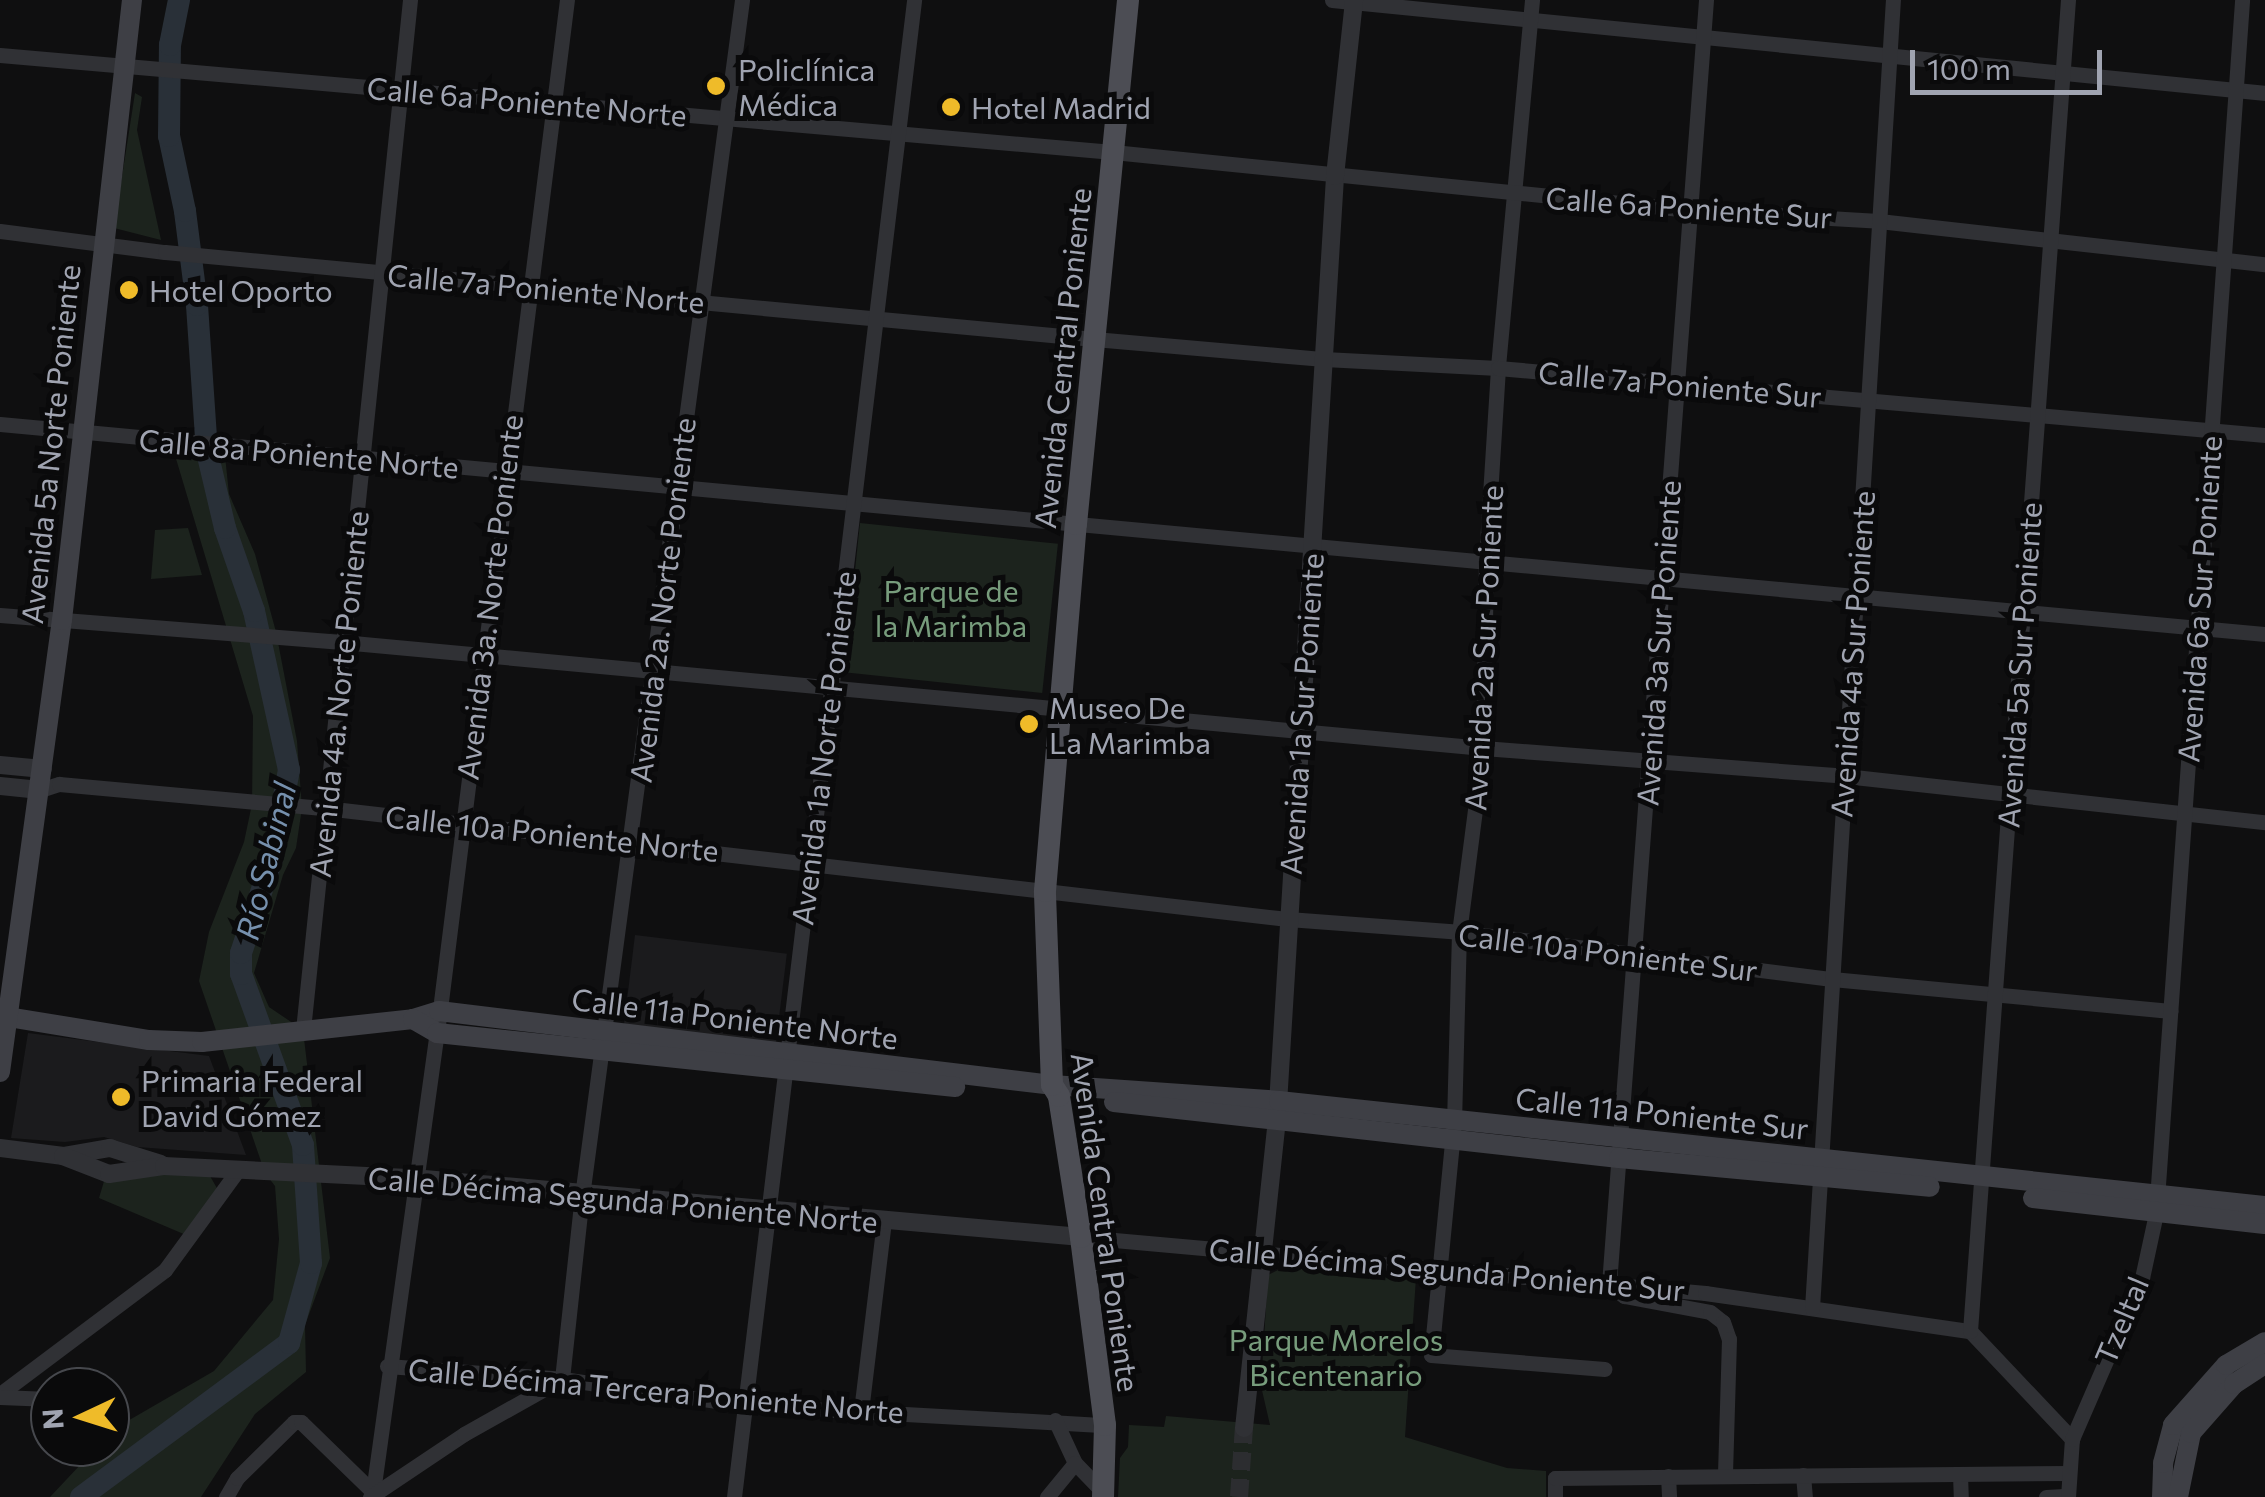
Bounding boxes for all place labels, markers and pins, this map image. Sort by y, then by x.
place label: Policlínica Médica [738,51,875,122]
marker: Policlínica Médica [703,73,729,99]
place label: Hotel Madrid [971,89,1151,125]
marker: Hotel Madrid [940,96,962,118]
place label: Hotel Oporto [149,272,333,308]
marker: Hotel Oporto [118,279,140,301]
place label: Museo De La Marimba [1049,689,1211,760]
marker: Museo De La Marimba [1018,713,1040,735]
place label: Primaria Federal David Gómez [141,1062,363,1132]
marker: Primaria Federal David Gómez [110,1086,132,1108]

